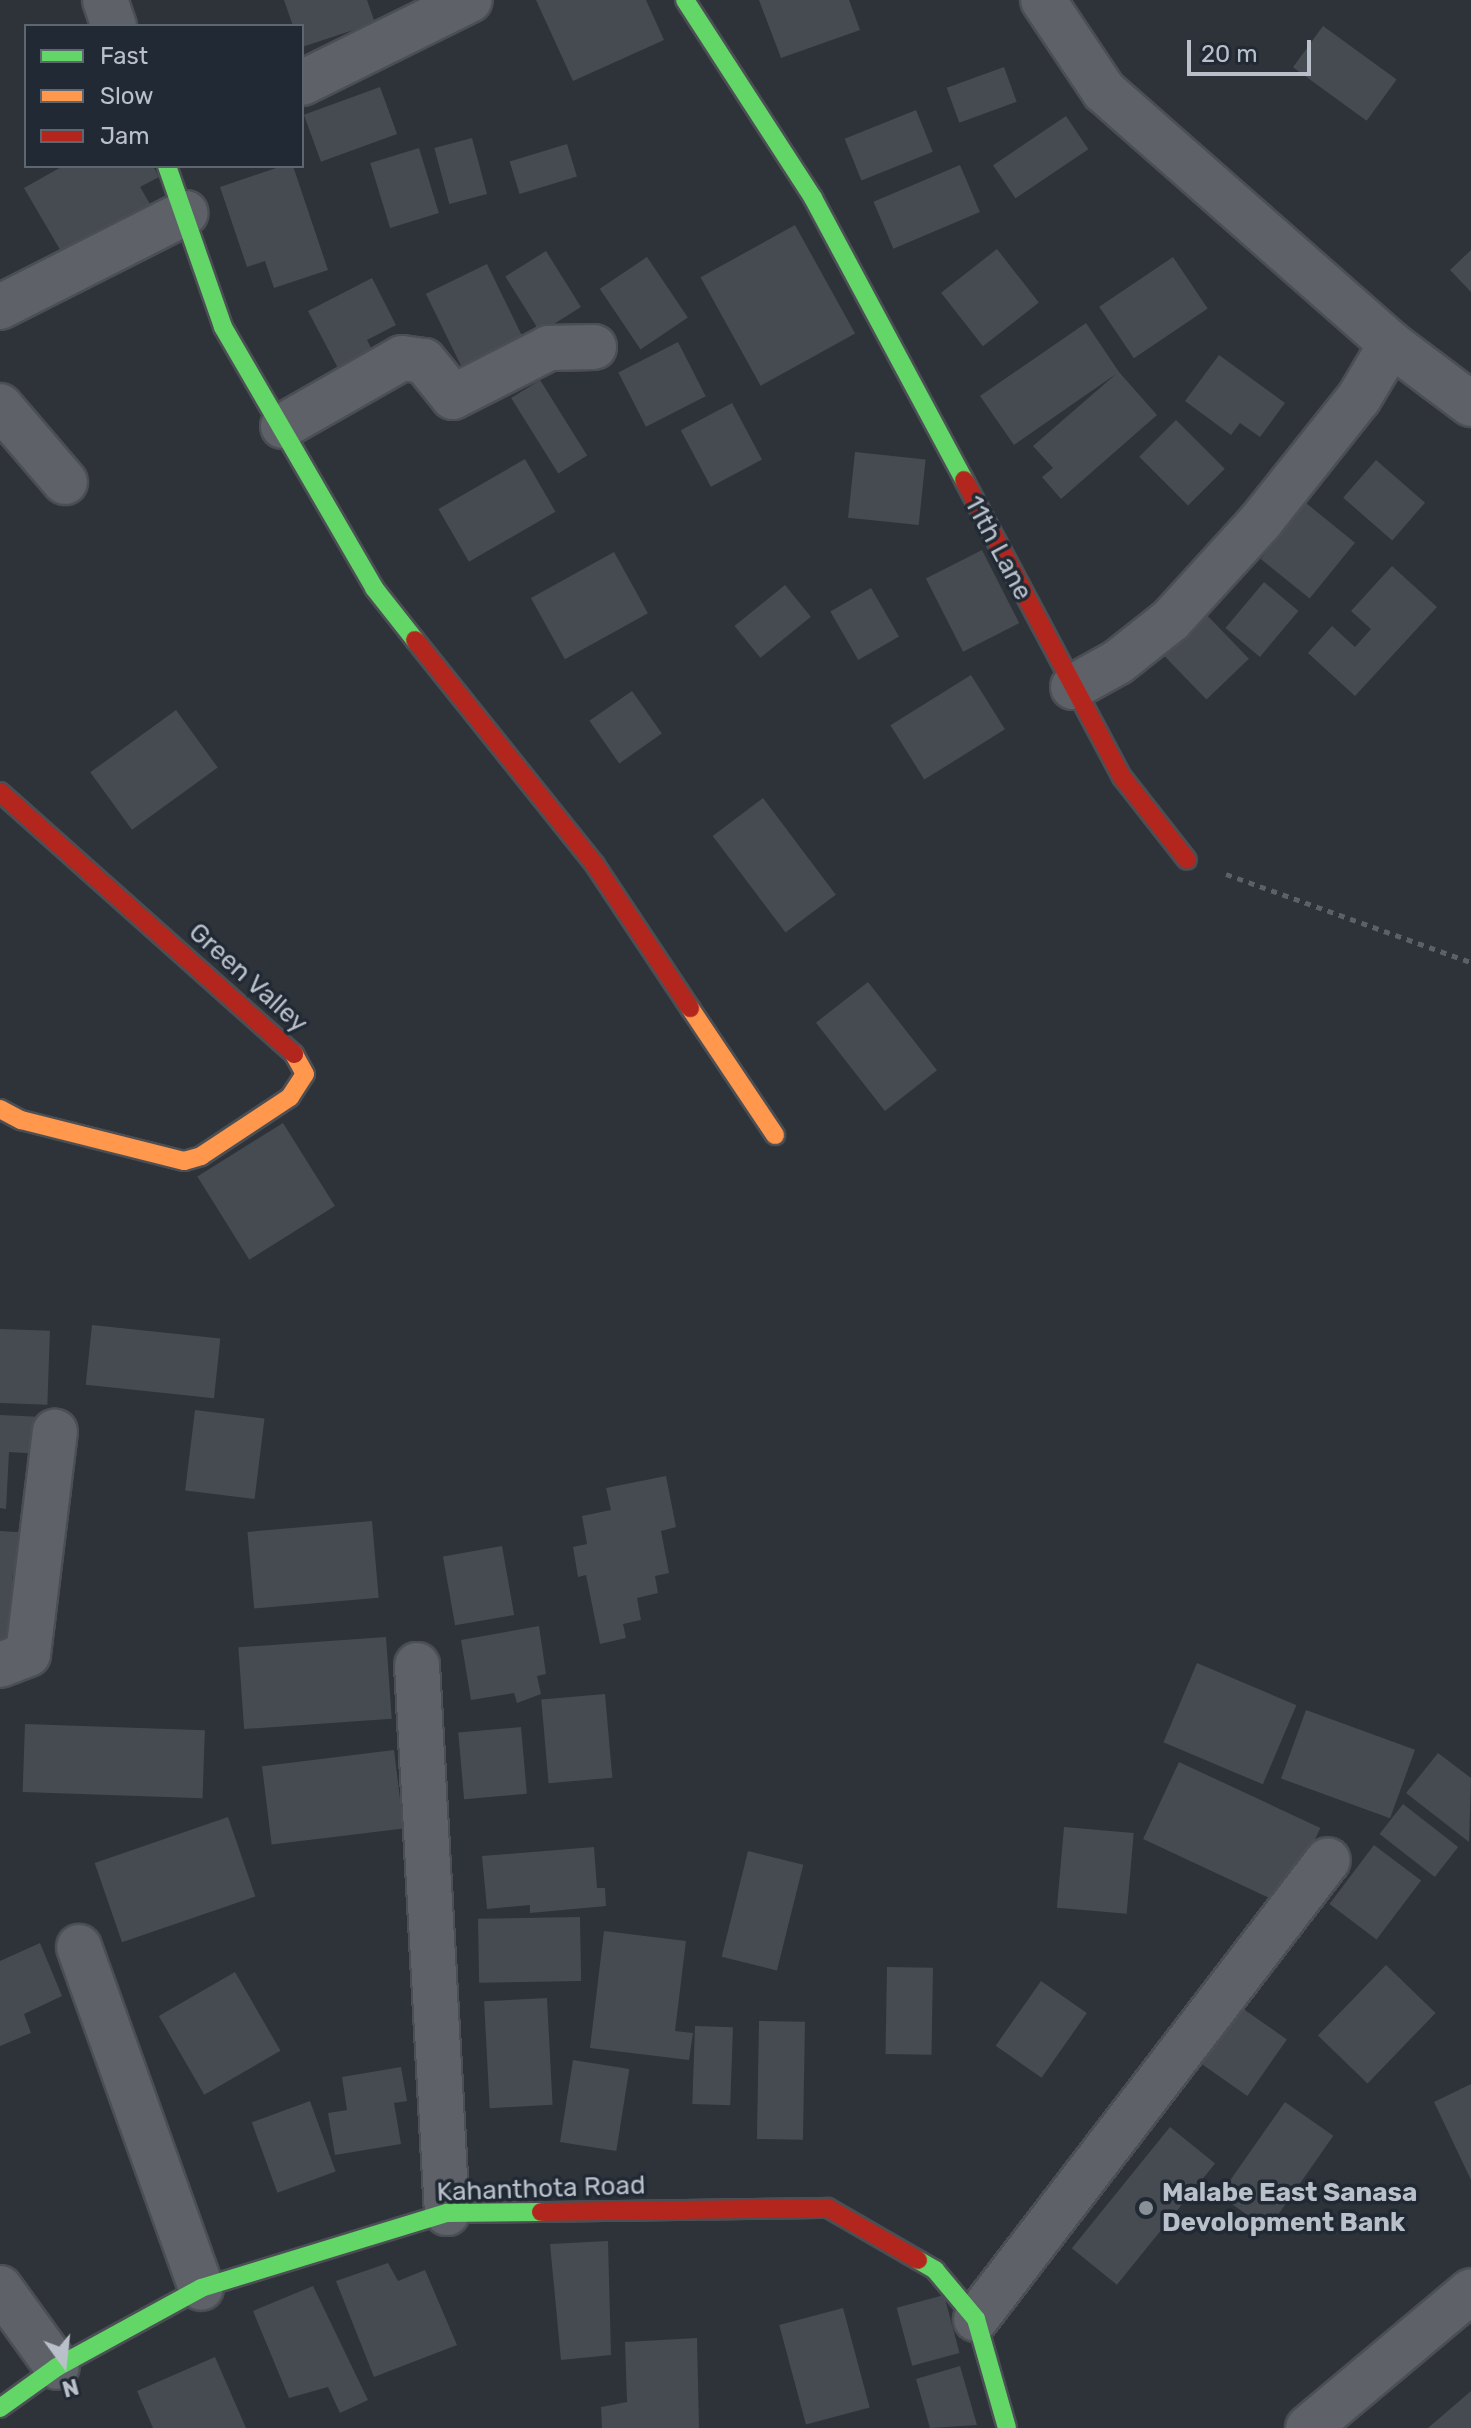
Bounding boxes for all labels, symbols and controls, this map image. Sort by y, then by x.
legend [24,24,304,168]
scale bar [1191,24,1315,74]
text: 20 m [1201,40,1258,68]
text: Fast [100,42,148,70]
text: Slow [100,82,153,110]
text: Jam [100,122,150,150]
street label: 11th Lane [957,490,1039,606]
street label: Green Valley [182,916,314,1040]
street label: Kahanthota Road [436,2170,646,2208]
place label: Malabe East Sanasa Devolopment Bank [1162,2177,1417,2238]
marker: Malabe East Sanasa Devolopment Bank [1137,2199,1155,2217]
north arrow [24,2324,104,2404]
text: N [59,2373,81,2403]

